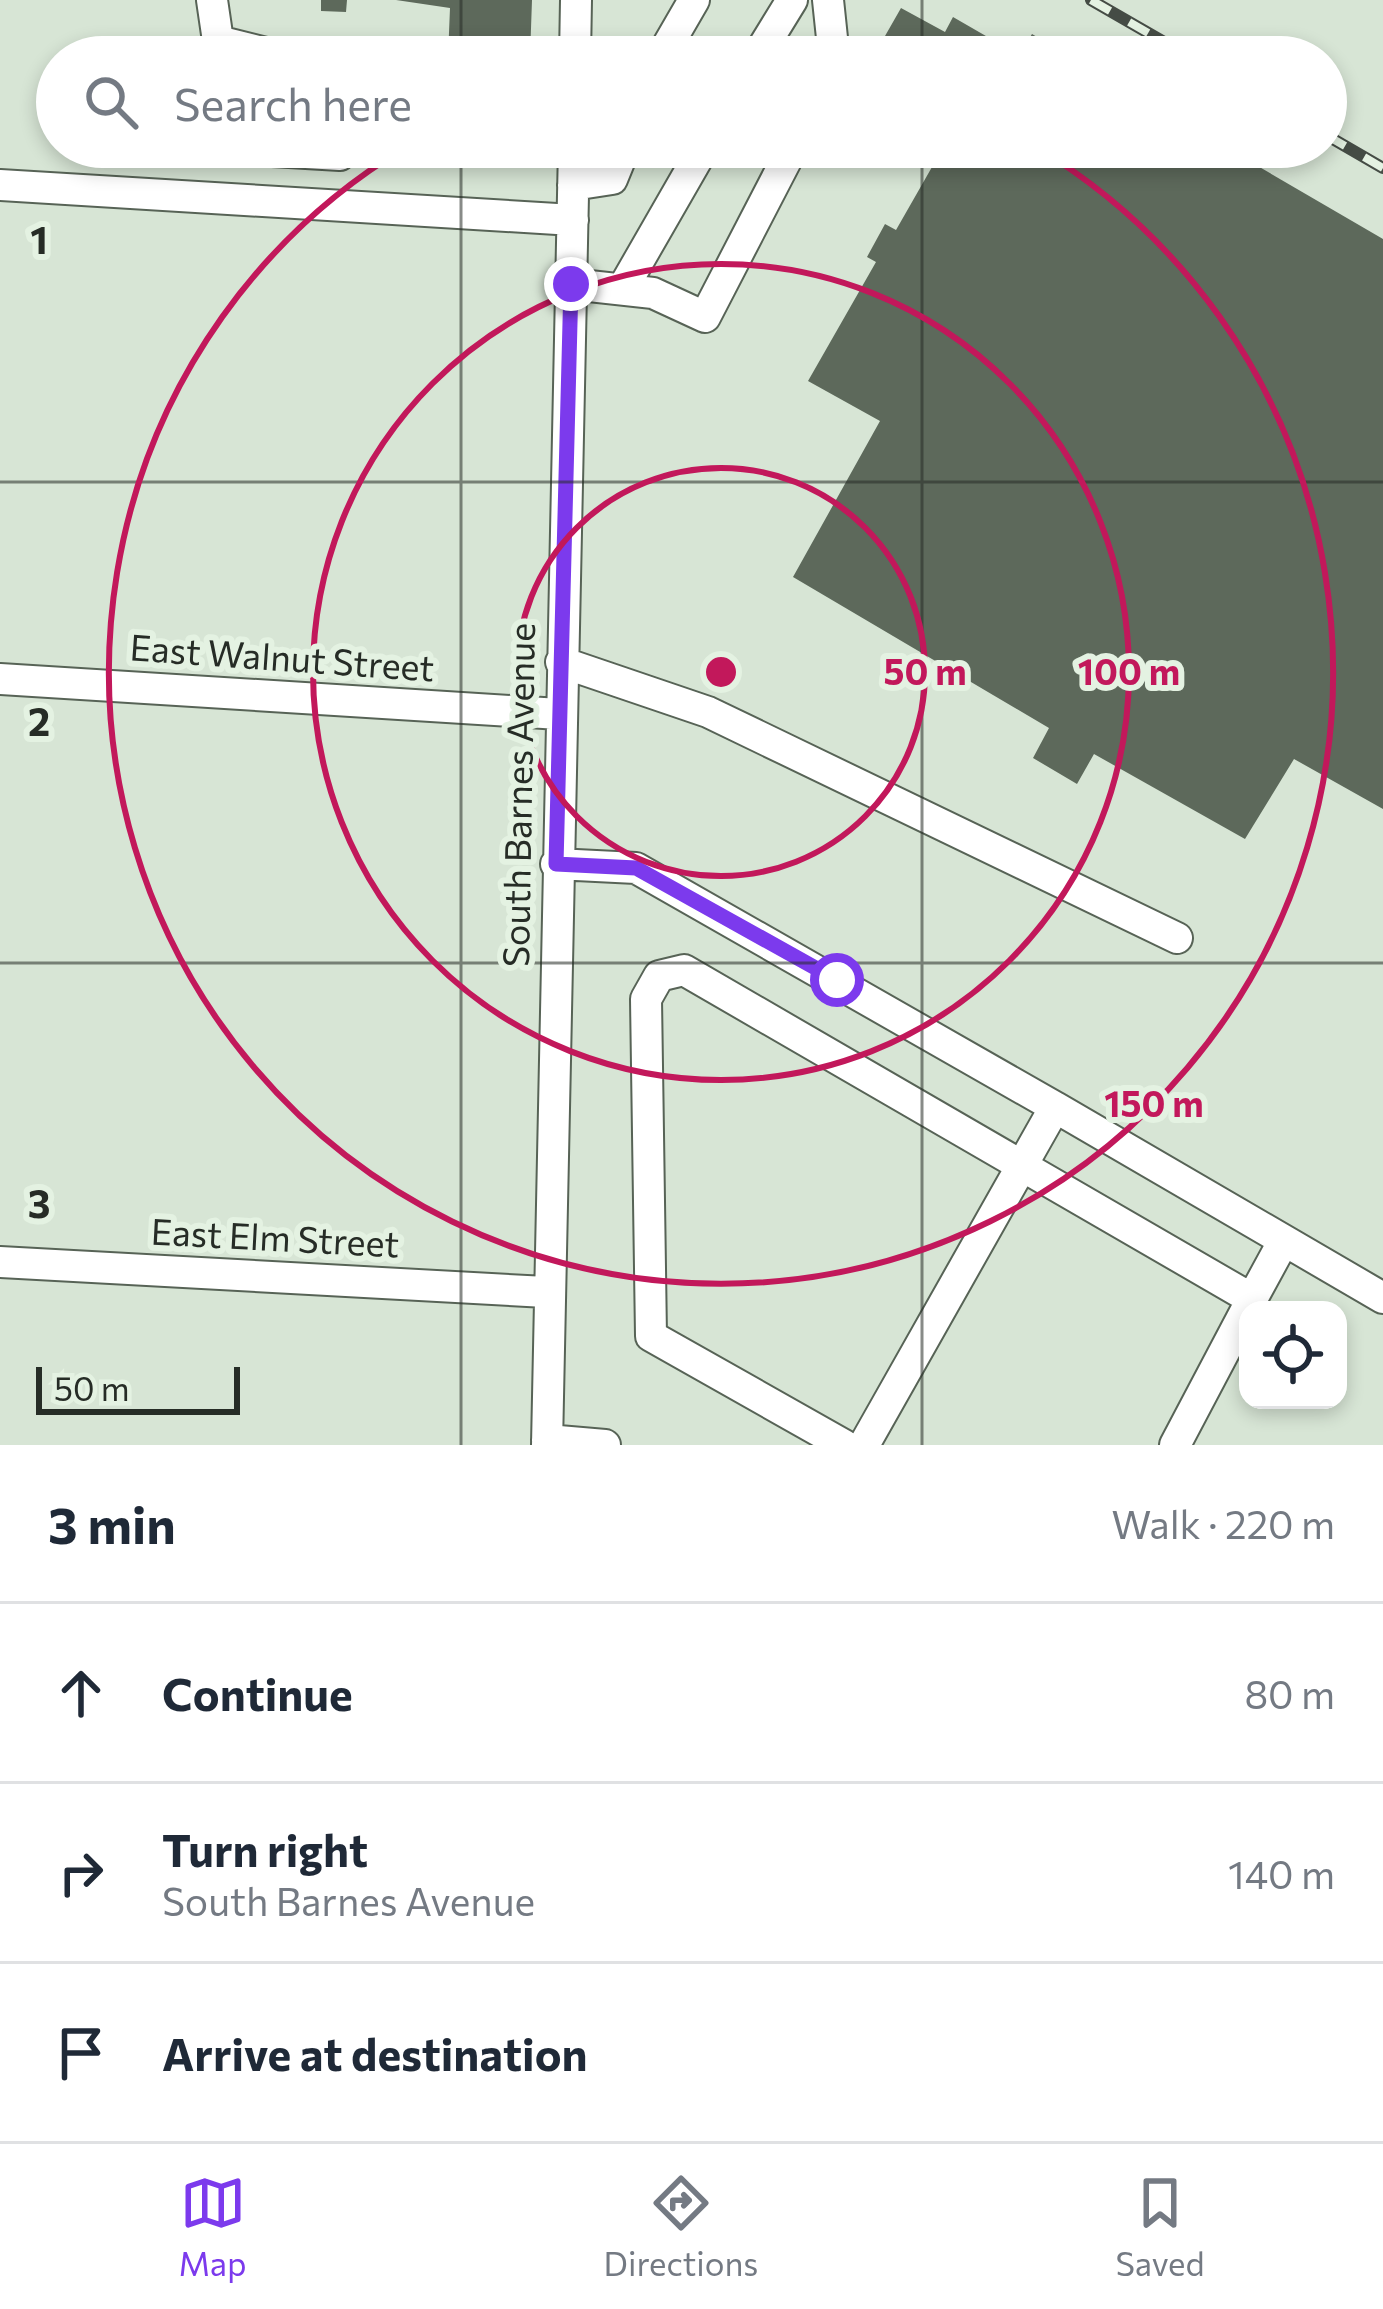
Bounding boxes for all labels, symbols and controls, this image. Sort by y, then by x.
search box [36,36,1347,168]
icon: search [78,69,144,135]
text: Search here [174,75,412,130]
text: 1 [30,214,48,262]
route end [544,257,598,311]
street label: South Barnes Avenue [492,622,542,968]
street label: East Walnut Street [128,623,436,689]
text: 50 m [883,648,967,692]
text: 100 m [1078,648,1180,692]
centre of rings [700,651,742,693]
text: 2 [28,696,50,744]
route start [810,953,864,1007]
text: 150 m [1104,1080,1204,1124]
text: 3 [28,1178,50,1226]
street label: East Elm Street [150,1208,400,1264]
map controls [1239,1301,1347,1409]
button: locate [1239,1301,1347,1409]
scale bar [36,1361,240,1414]
text: 50 m [54,1367,130,1408]
text: 3 min [48,1492,176,1555]
text: Walk · 220 m [1112,1499,1335,1547]
icon: ahead [48,1660,114,1726]
text: Continue [162,1665,353,1720]
text: 80 m [1244,1669,1335,1717]
text: Turn right [162,1821,368,1876]
icon: right [48,1840,114,1906]
text: 140 m [1228,1849,1335,1897]
text: South Barnes Avenue [162,1876,535,1924]
icon: arrive [48,2020,114,2086]
text: Arrive at destination [162,2025,588,2080]
tab: Map [179,2170,247,2283]
tab: Directions [604,2170,758,2283]
tab: Saved [1115,2170,1204,2283]

